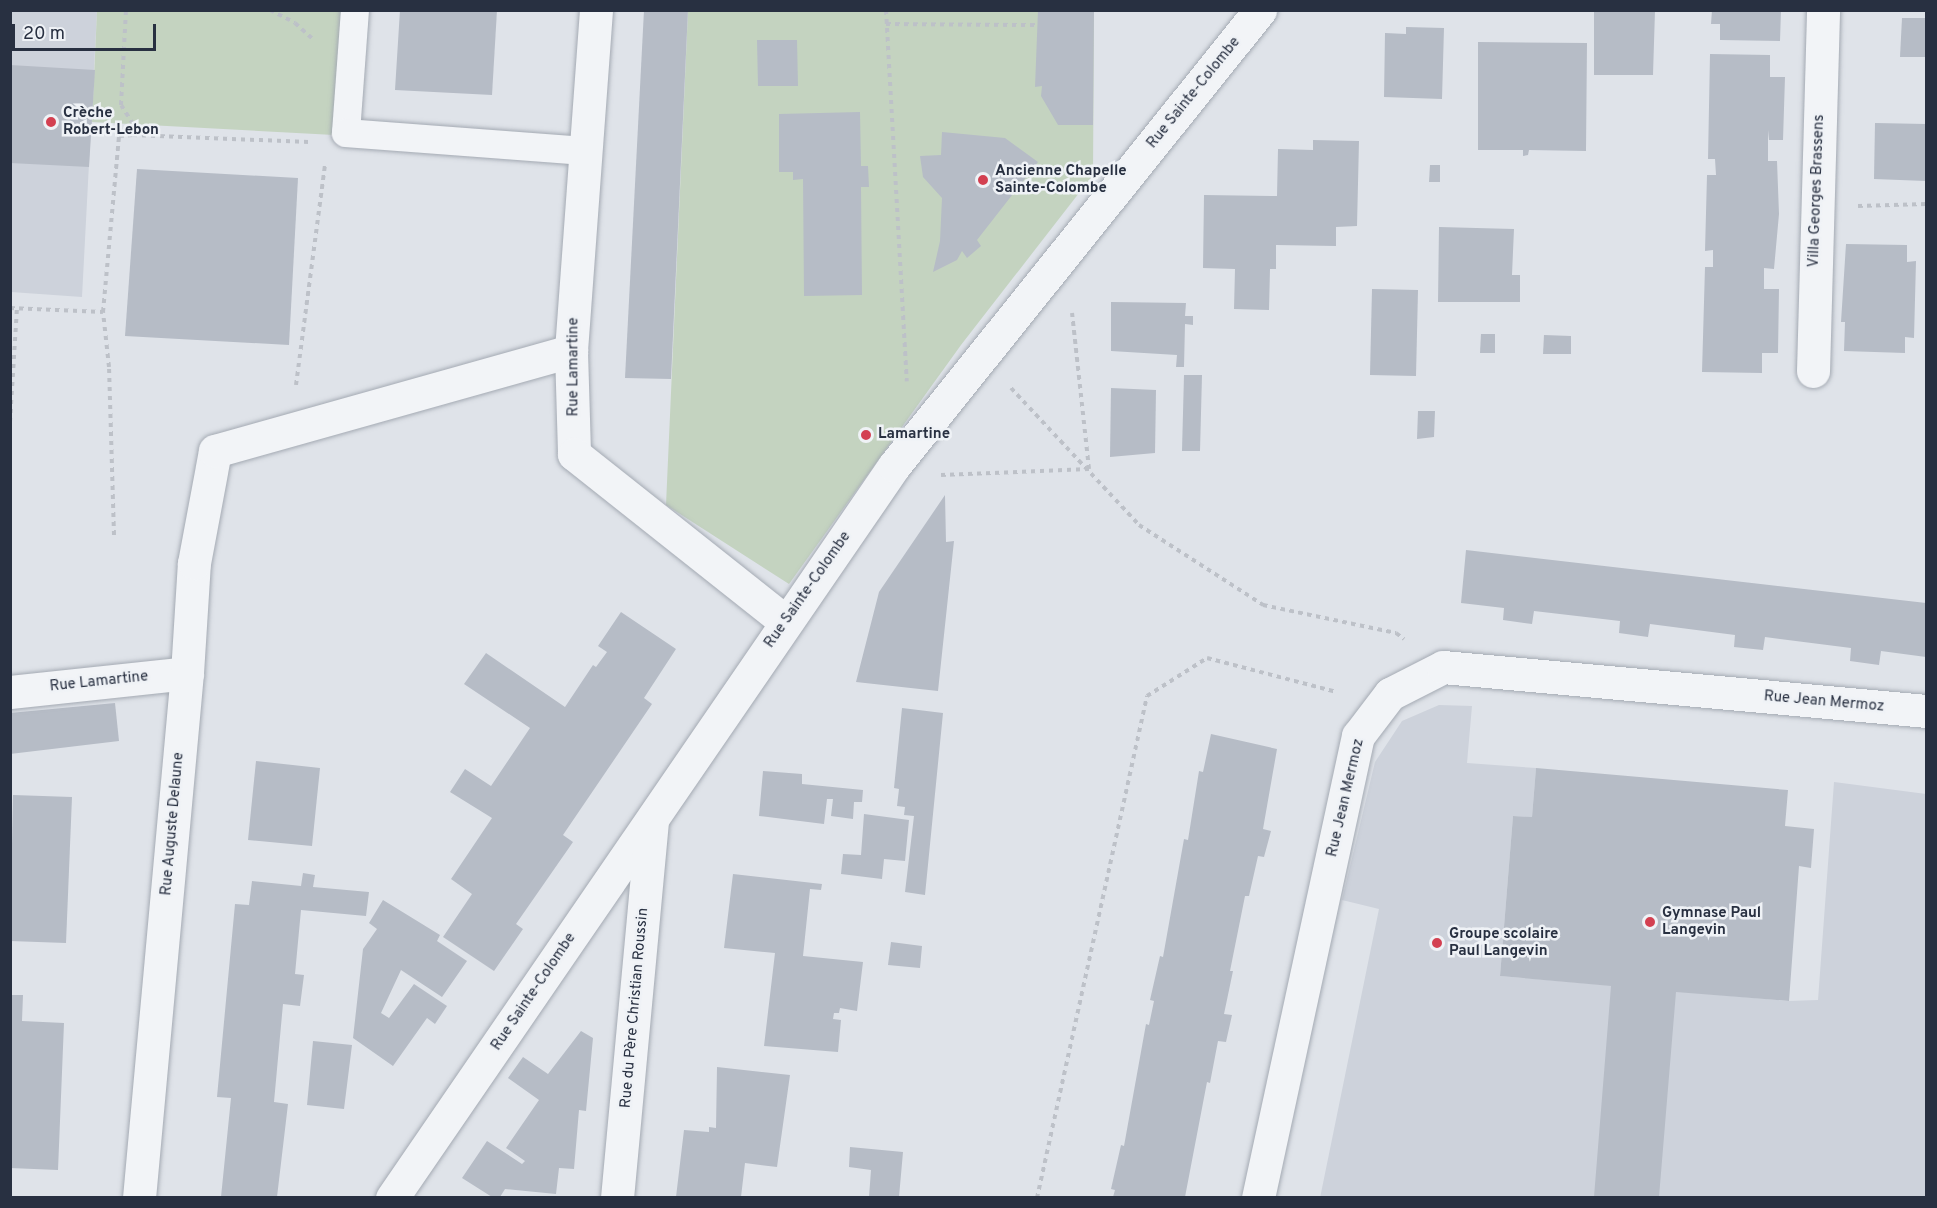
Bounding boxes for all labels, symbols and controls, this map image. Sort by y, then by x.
scale bar [15,12,159,50]
text: 20 m [23,23,65,46]
street label: Rue Sainte-Colombe [1144,34,1244,152]
place label: Crèche Robert-Lebon [63,104,159,139]
street label: Villa Georges Brassens [1805,114,1829,268]
marker: Crèche Robert-Lebon [44,115,58,129]
place label: Ancienne Chapelle Sainte-Colombe [995,162,1127,197]
marker: Ancienne Chapelle Sainte-Colombe [976,173,990,187]
street label: Rue Lamartine [565,317,583,417]
place label: Lamartine [878,426,950,444]
marker: Lamartine [859,428,873,442]
street label: Rue Sainte-Colombe [761,528,855,652]
street label: Rue Lamartine [49,668,149,696]
street label: Rue Jean Mermoz [1763,688,1885,716]
street label: Rue Jean Mermoz [1324,737,1368,859]
street label: Rue Auguste Delaune [158,751,188,897]
place label: Gymnase Paul Langevin [1662,904,1761,939]
street label: Rue du Père Christian Roussin [617,907,653,1109]
marker: Gymnase Paul Langevin [1643,915,1657,929]
place label: Groupe scolaire Paul Langevin [1449,925,1558,960]
street label: Rue Sainte-Colombe [488,930,580,1054]
marker: Groupe scolaire Paul Langevin [1430,936,1444,950]

